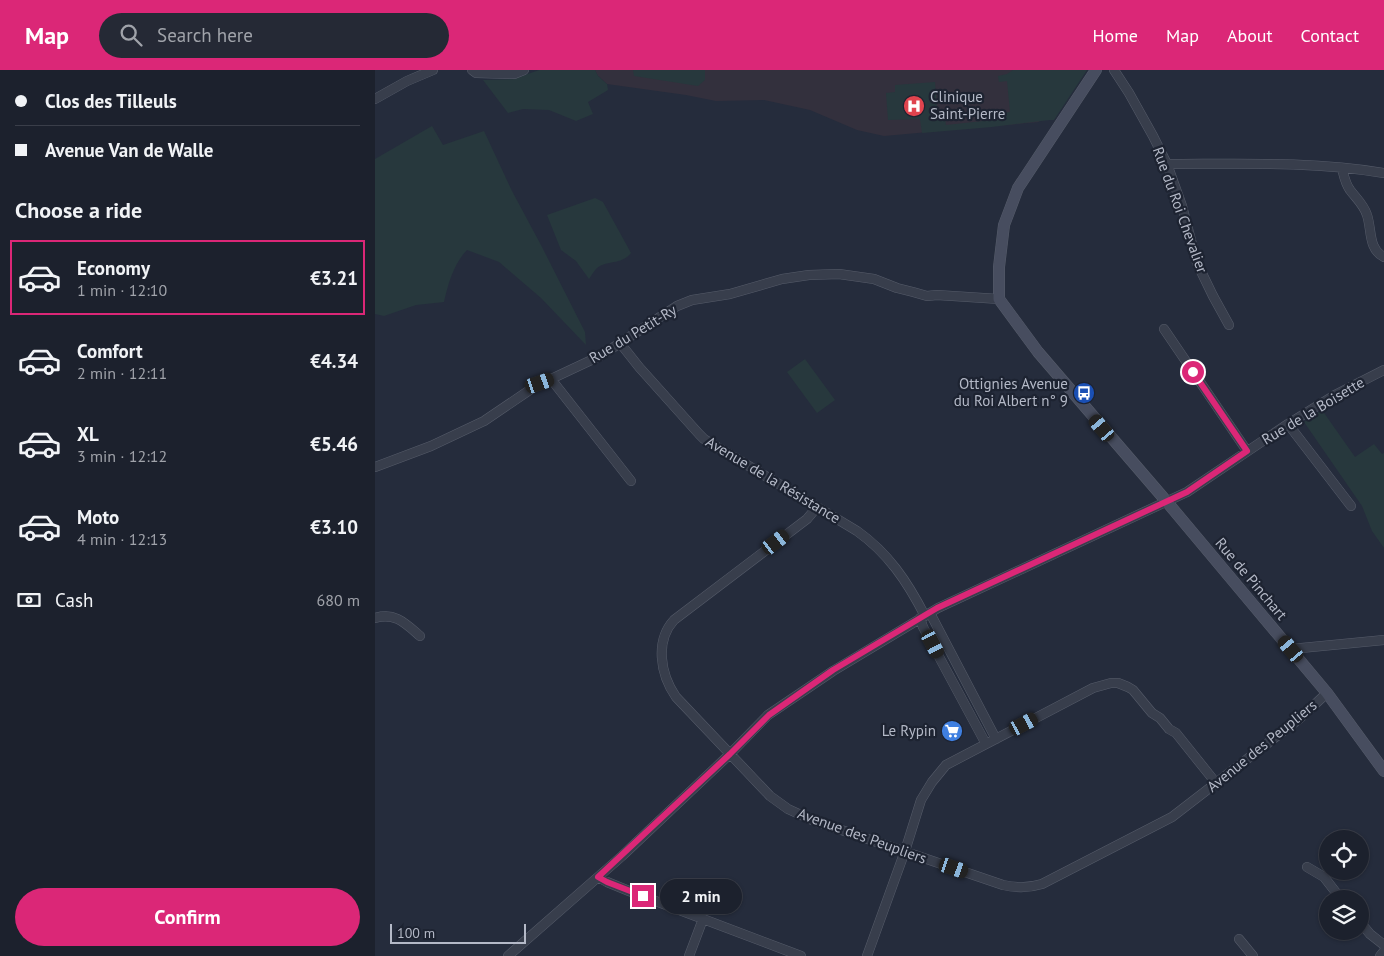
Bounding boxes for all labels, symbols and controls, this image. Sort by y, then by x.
search box [99,13,449,58]
text: Map [25,20,69,51]
icon: search [117,21,145,49]
text: Search here [157,23,253,47]
text: Home [1092,24,1138,47]
text: Map [1166,24,1199,47]
text: About [1227,24,1273,47]
text: Contact [1301,24,1359,47]
place label: Clinique Saint-Pierre [930,87,1005,123]
text: Clos des Tilleuls [45,89,177,113]
hospital icon: Clinique Saint-Pierre [902,94,926,118]
text: Avenue Van de Walle [45,138,213,162]
street label: Rue du Roi Chevalier [1149,144,1212,275]
text: Choose a ride [15,196,142,224]
icon: car [17,255,62,300]
text: Economy [77,256,150,280]
text: €3.21 [310,266,358,290]
text: 1 min · 12:10 [77,280,167,300]
street label: Rue du Petit-Ry [586,300,680,367]
icon: car [17,338,62,383]
text: Comfort [77,339,143,363]
text: €4.34 [310,349,358,373]
route start [1182,361,1204,383]
text: 2 min · 12:11 [77,363,167,383]
car [523,371,556,395]
street label: Rue de la Boisette [1258,372,1368,449]
place label: Ottignies Avenue du Roi Albert n° 9 [954,374,1068,410]
bus stop icon: Ottignies Avenue du Roi Albert n° 9 [1072,381,1096,405]
car [1086,412,1117,444]
icon: car [17,421,62,466]
text: XL [77,422,99,446]
text: €5.46 [310,432,358,456]
street label: Avenue de la Résistance [703,432,844,527]
text: 3 min · 12:12 [77,446,167,466]
icon: car [17,504,62,549]
text: Moto [77,505,119,529]
text: €3.10 [310,515,358,539]
car [759,527,792,557]
text: 4 min · 12:13 [77,529,167,549]
street label: Rue de Pinchart [1211,534,1291,624]
icon: cash [15,586,43,614]
text: Cash [55,588,93,612]
text: 680 m [317,590,360,610]
car [919,627,946,661]
car [1275,633,1306,665]
street label: Avenue des Peupliers [1203,695,1320,796]
car [1007,710,1040,738]
supermarket icon: Le Rypin [940,719,964,743]
place label: Le Rypin [882,721,936,740]
street label: Avenue des Peupliers [795,803,929,868]
map controls [1319,830,1369,940]
button: locate [1319,830,1369,880]
car [937,856,970,880]
callout: 2 min [661,878,743,914]
route end [632,885,654,907]
text: 2 min [681,886,721,906]
button: Confirm [15,888,360,946]
button: layers [1319,890,1369,940]
scale bar [390,921,526,944]
text: 100 m [397,924,435,942]

